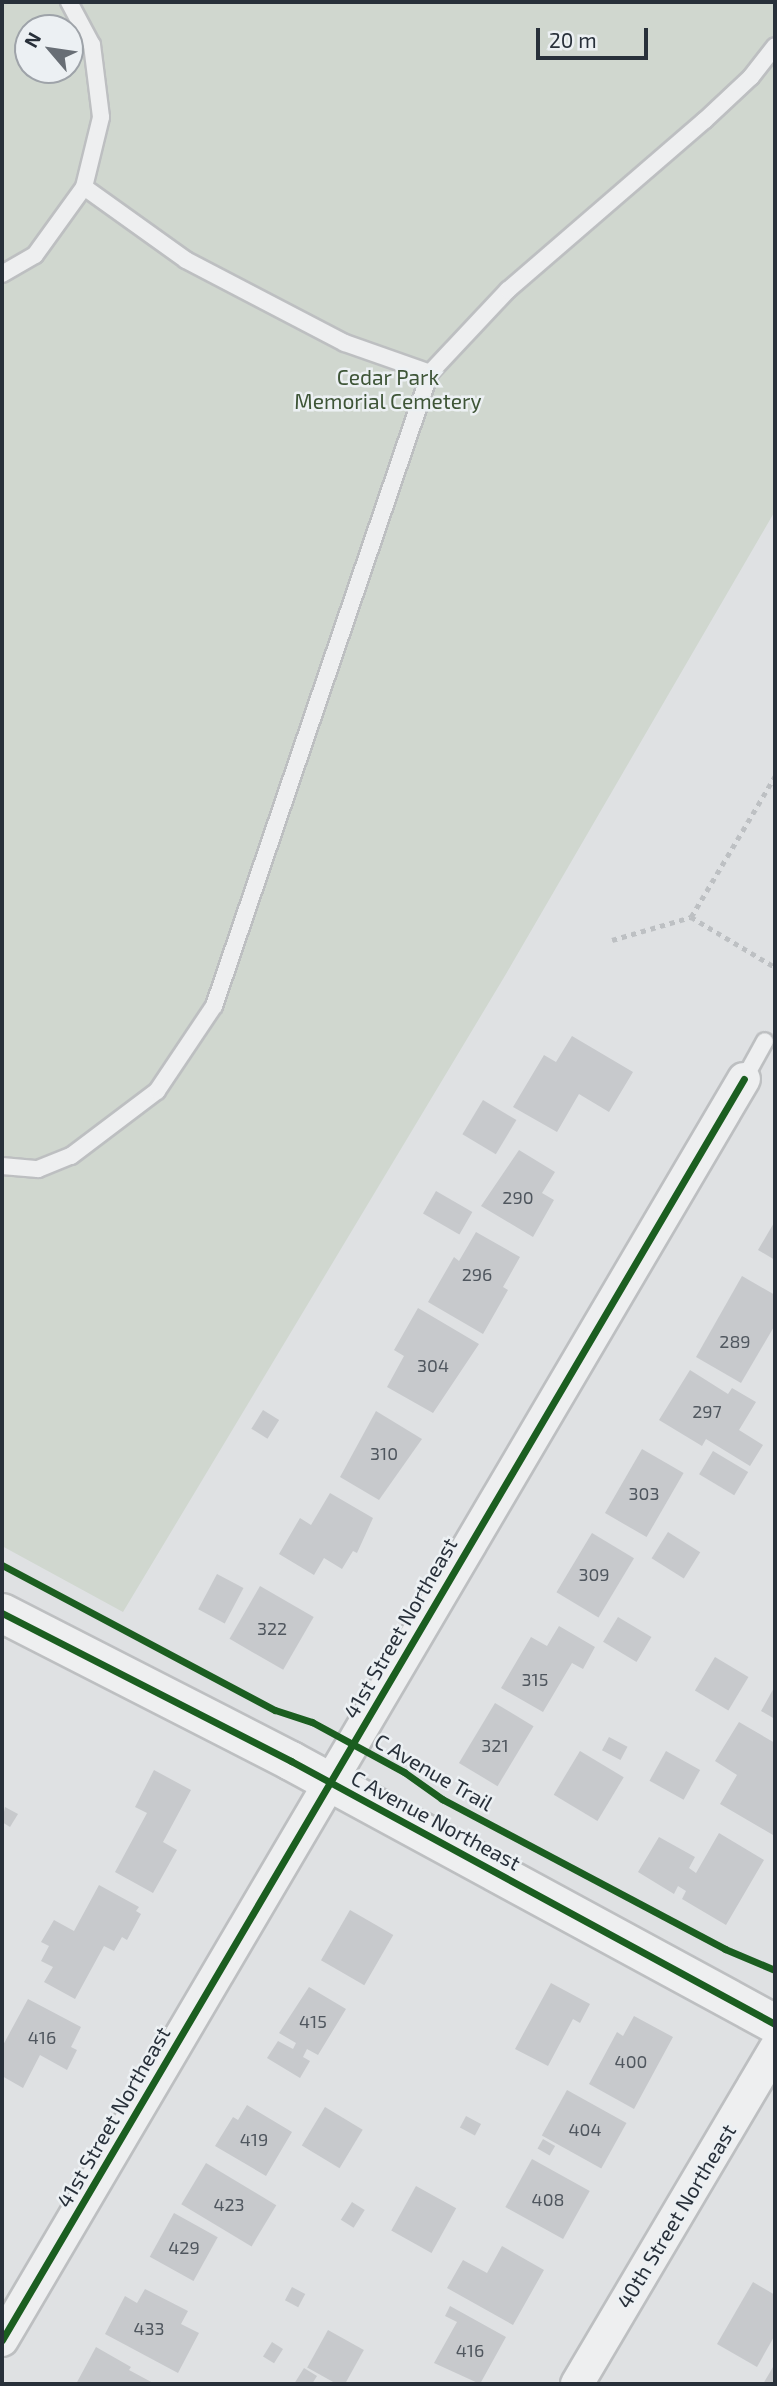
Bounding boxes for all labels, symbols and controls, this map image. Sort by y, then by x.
north arrow [14,14,84,84]
scale bar [539,14,651,58]
text: 20 m [549,27,597,52]
text: N [19,28,45,51]
park label: Cedar Park Memorial Cemetery [294,364,482,414]
house number: 290 [502,1186,534,1208]
house number: 296 [462,1263,492,1285]
house number: 289 [719,1330,751,1352]
house number: 304 [417,1354,449,1376]
house number: 297 [692,1400,722,1422]
house number: 310 [370,1442,398,1464]
house number: 303 [629,1482,659,1504]
street label: 41st Street Northeast [338,1533,462,1723]
house number: 309 [578,1563,610,1585]
house number: 322 [257,1617,287,1639]
house number: 315 [522,1668,548,1690]
street label: C Avenue Trail [370,1728,498,1816]
house number: 321 [481,1734,509,1756]
street label: C Avenue Northeast [347,1765,525,1875]
house number: 415 [299,2010,327,2032]
street label: 41st Street Northeast [51,2022,175,2212]
house number: 416 [28,2026,56,2048]
house number: 400 [615,2050,647,2072]
house number: 404 [569,2118,601,2140]
street label: 40th Street Northeast [611,2119,741,2313]
house number: 419 [240,2128,268,2150]
house number: 408 [532,2188,564,2210]
house number: 423 [213,2193,245,2215]
house number: 429 [168,2236,200,2258]
house number: 433 [133,2317,165,2339]
house number: 416 [456,2339,484,2361]

